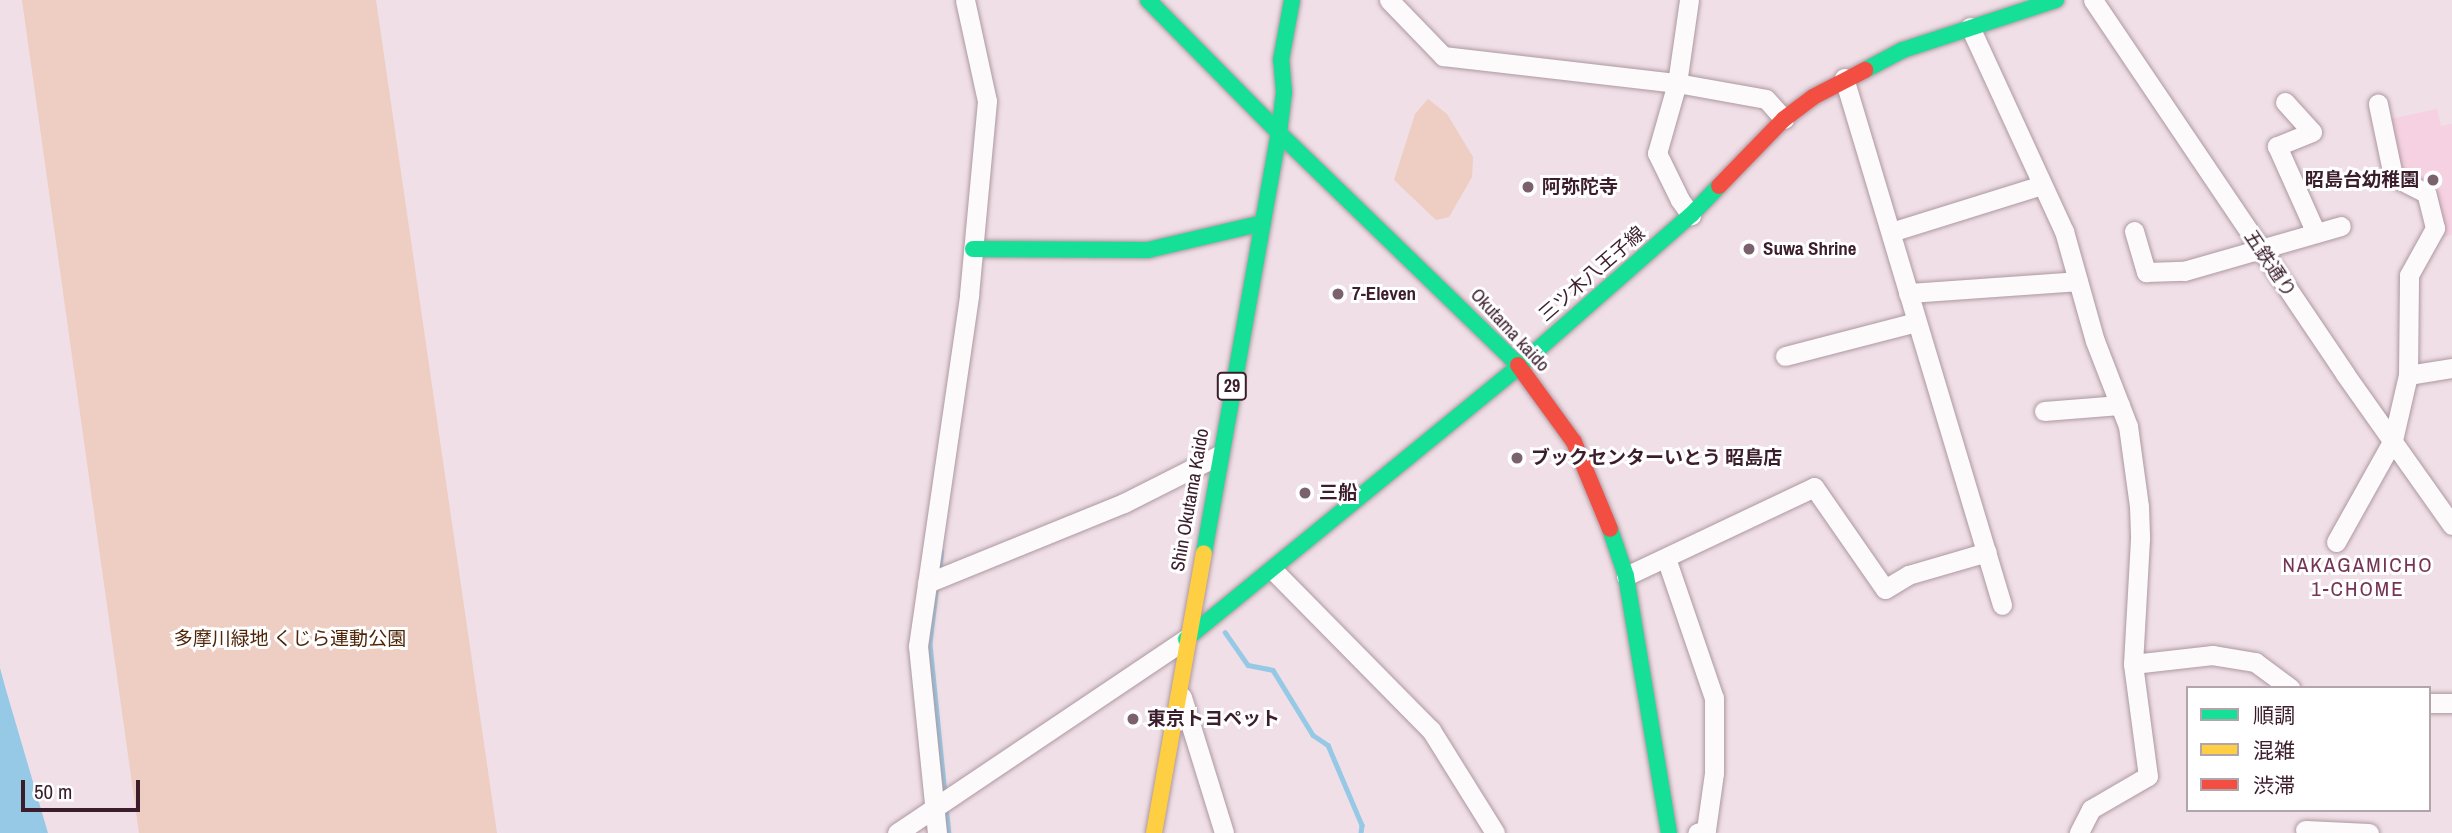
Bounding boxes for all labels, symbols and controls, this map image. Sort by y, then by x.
place label: 昭島台幼稚園 [2305,169,2419,191]
marker: 昭島台幼稚園 [2425,172,2441,188]
place label: 阿弥陀寺 [1542,176,1618,198]
marker: 阿弥陀寺 [1520,179,1536,195]
street label: 三ツ木八王子線 [1534,222,1650,326]
street label: 五鉄通り [2239,226,2301,302]
place label: Suwa Shrine [1763,238,1857,260]
marker: Suwa Shrine [1741,241,1757,257]
place label: 7-Eleven [1352,283,1416,305]
street label: Okutama kaido [1466,284,1554,376]
marker: 7-Eleven [1330,286,1346,302]
road number: 29 [1216,372,1248,400]
street label: Shin Okutama Kaido [1166,427,1214,573]
place label: ブックセンターいとう 昭島店 [1531,447,1782,469]
marker: ブックセンターいとう 昭島店 [1509,450,1525,466]
place label: 三船 [1319,482,1357,504]
marker: 三船 [1297,485,1313,501]
district label: NAKAGAMICHO 1-CHOME [2284,552,2432,602]
park label: 多摩川緑地 くじら運動公園 [174,628,406,650]
legend [2186,686,2431,812]
text: 順調 [2253,701,2295,730]
place label: 東京トヨペット [1147,708,1280,730]
marker: 東京トヨペット [1125,711,1141,727]
text: 混雑 [2253,736,2295,765]
scale bar [24,766,144,810]
text: 渋滞 [2253,771,2295,800]
text: 50 m [34,777,72,806]

